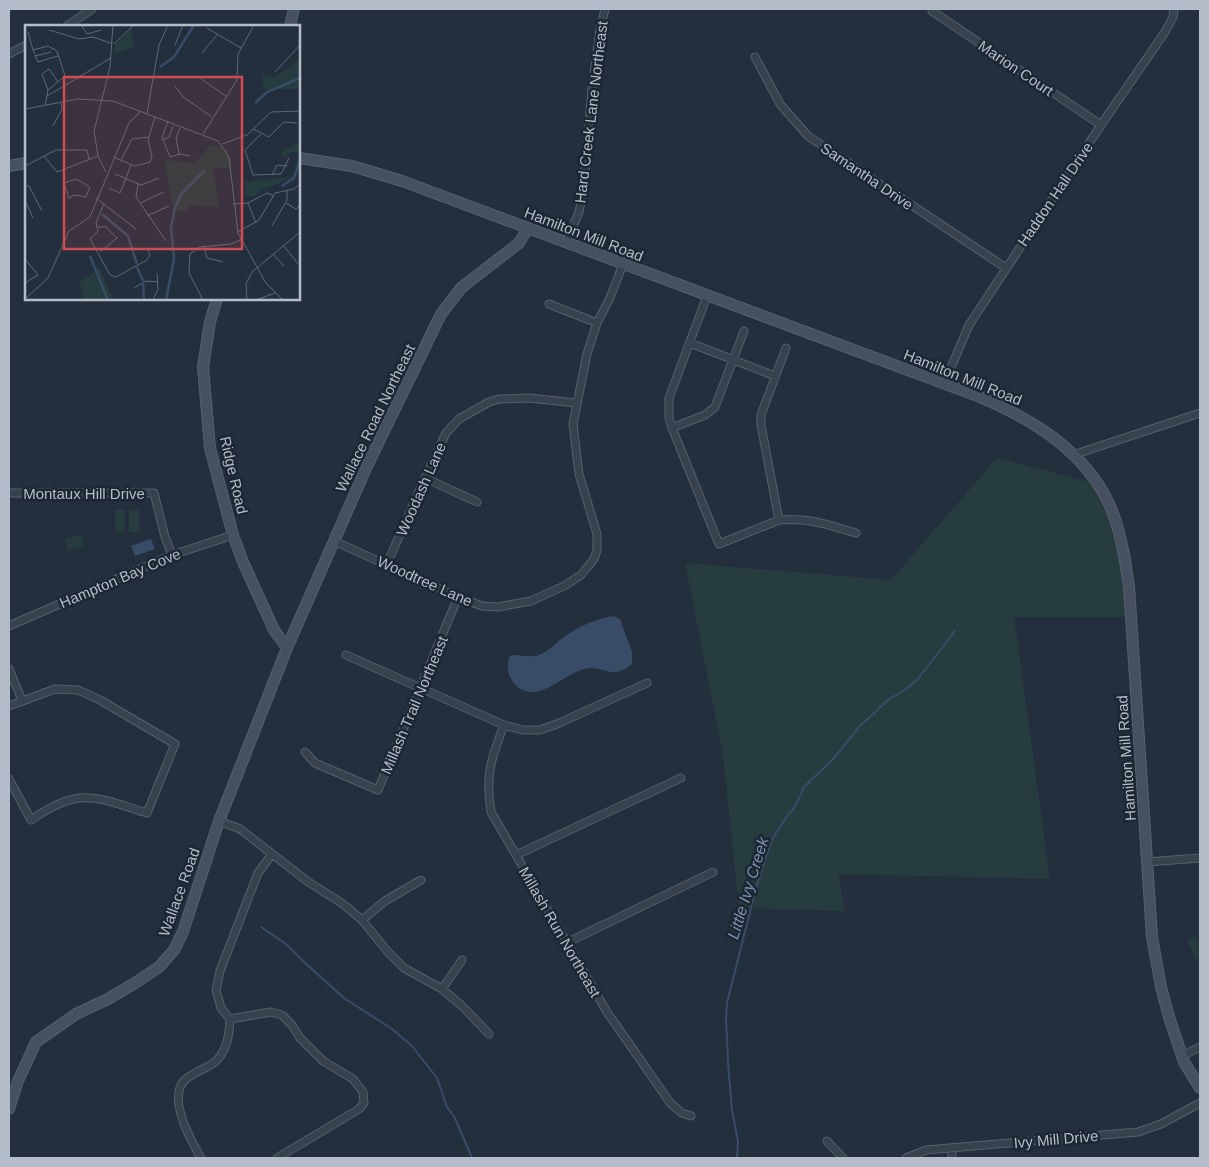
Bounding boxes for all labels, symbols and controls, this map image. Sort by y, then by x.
street label: Hard Creek Lane Northeast [571,19,611,204]
inset map [25,25,300,300]
street label: Marion Court [975,37,1057,100]
street label: Samantha Drive [818,139,916,213]
street label: Haddon Hall Drive [1014,139,1096,249]
street label: Hamilton Mill Road [522,204,646,264]
street label: Wallace Road Northeast [332,341,419,495]
street label: Hamilton Mill Road [901,346,1025,408]
street label: Ridge Road [217,434,251,516]
street label: Woodash Lane [393,440,449,538]
street label: Montaux Hill Drive [23,485,145,502]
street label: Hampton Bay Cove [57,545,183,611]
street label: Woodtree Lane [375,552,475,610]
street label: Millash Trail Northeast [377,633,451,777]
street label: Hamilton Mill Road [1113,695,1139,821]
water label: Little Ivy Creek [724,834,772,941]
street label: Wallace Road [155,845,203,939]
street label: Millash Run Northeast [516,864,605,1001]
street label: Ivy Mill Drive [1013,1127,1099,1151]

